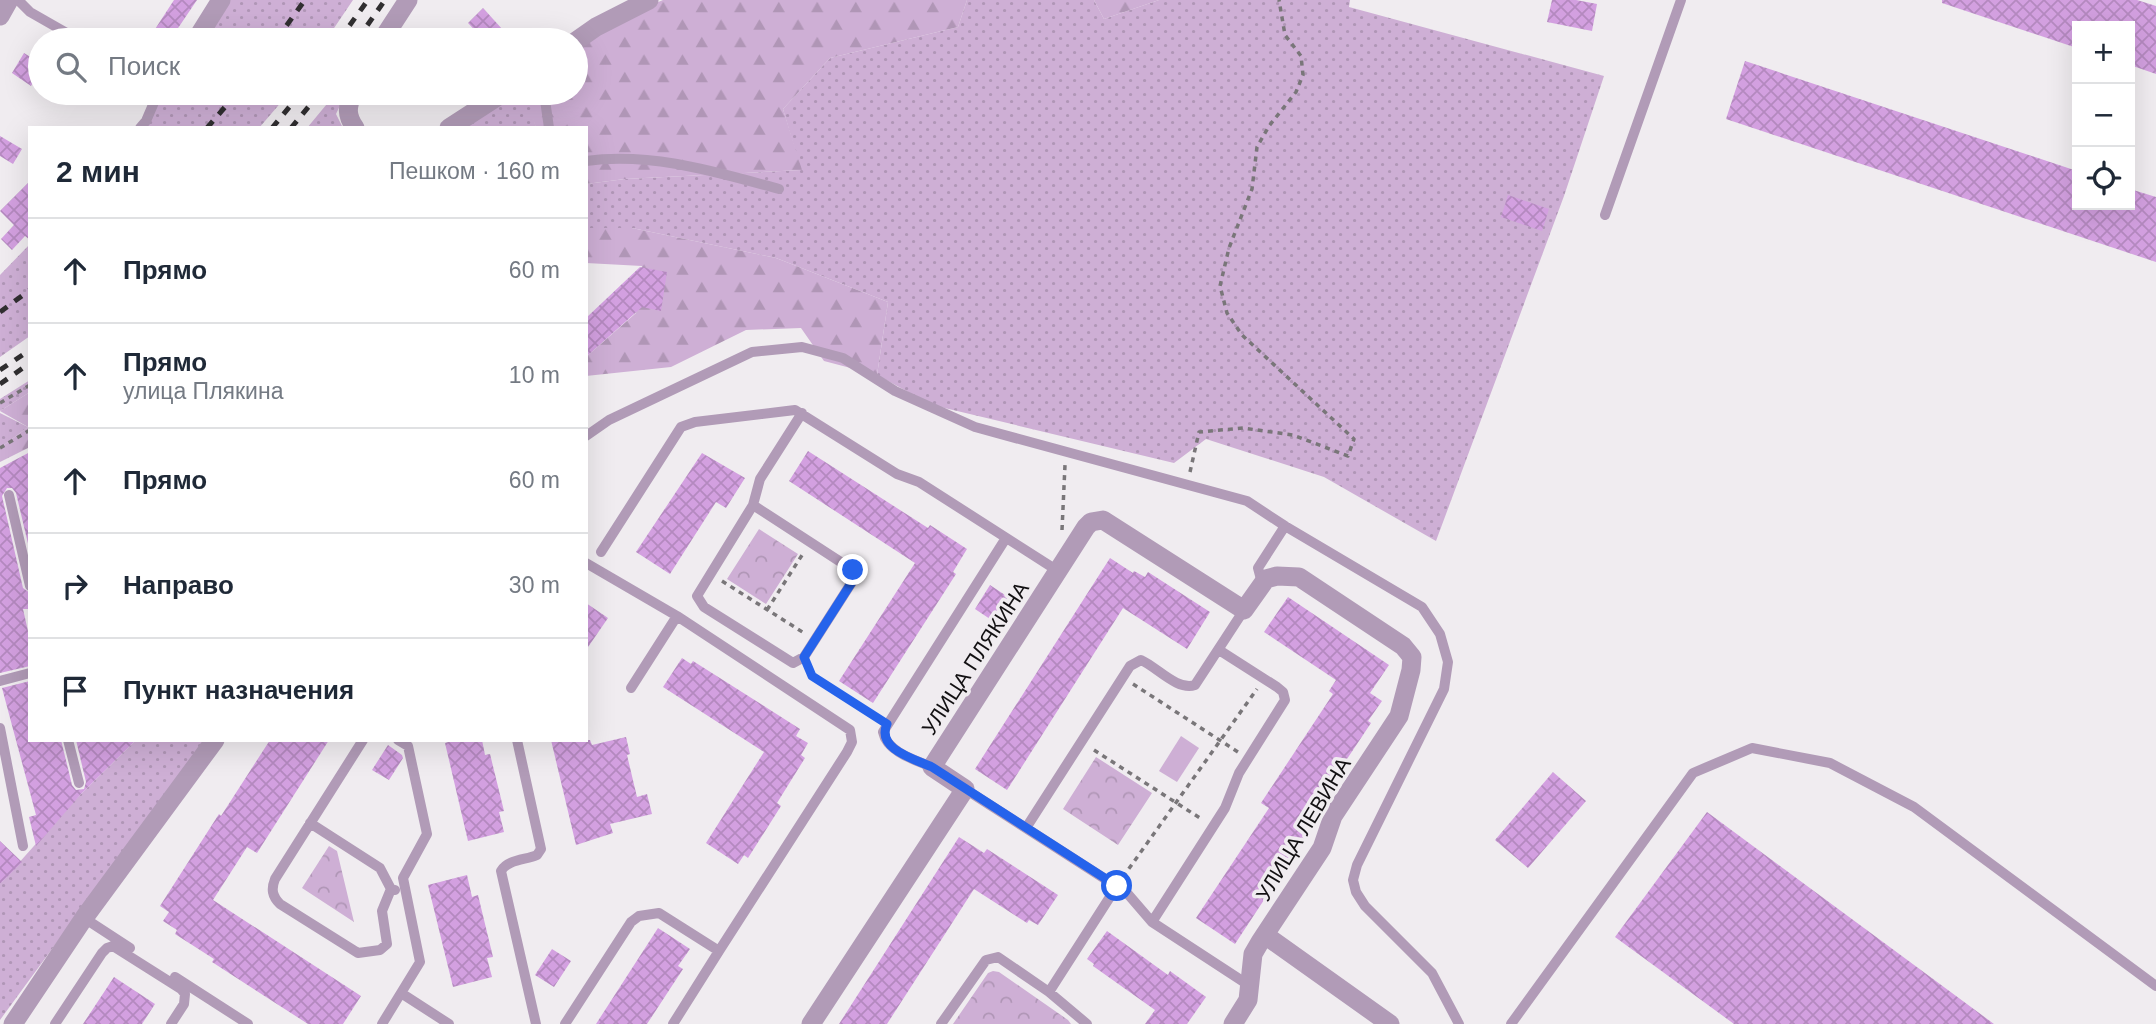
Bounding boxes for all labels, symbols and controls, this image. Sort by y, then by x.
map controls [2072,21,2135,210]
button: + [2072,21,2135,84]
search box [28,28,588,105]
icon: search [52,48,90,86]
text: Поиск [108,51,180,81]
button: − [2072,84,2135,147]
button: locate [2072,147,2135,210]
text: 2 мин [56,155,140,188]
text: Пешком · 160 m [389,158,560,184]
icon: ahead [56,252,94,290]
text: Прямо [123,255,207,285]
text: 60 m [509,257,560,283]
text: Прямо [123,347,207,377]
icon: ahead [56,357,94,395]
text: 10 m [509,362,560,388]
text: улица Плякина [123,378,283,404]
icon: ahead [56,462,94,500]
text: Прямо [123,465,207,495]
text: 60 m [509,467,560,493]
route end [837,554,868,585]
icon: right [56,567,94,605]
text: Направо [123,570,234,600]
text: 30 m [509,572,560,598]
street label: УЛИЦА ПЛЯКИНА [917,577,1033,739]
icon: arrive [56,672,94,710]
text: Пункт назначения [123,675,354,705]
street label: УЛИЦА ЛЕВИНА [1251,753,1355,905]
route start [1101,870,1132,901]

